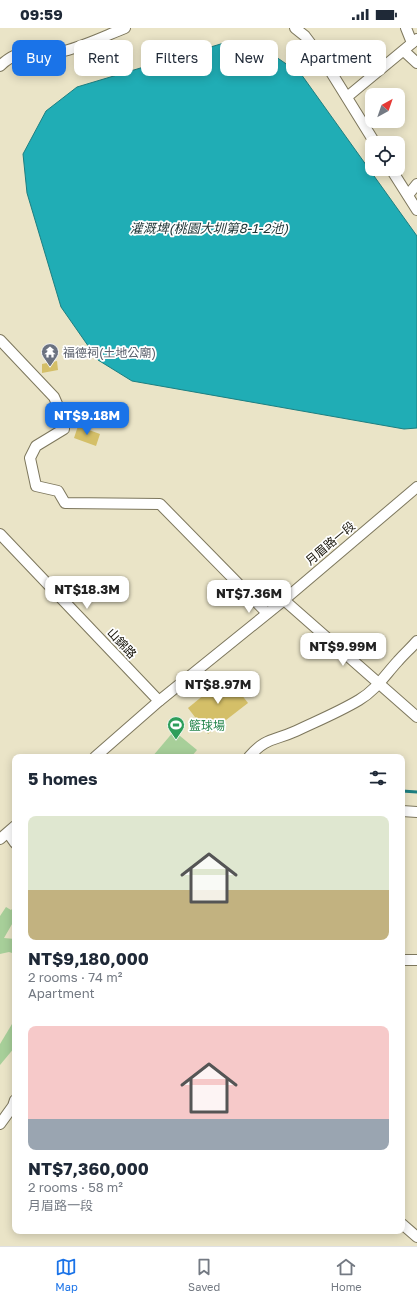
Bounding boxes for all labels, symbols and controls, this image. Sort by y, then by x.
text: 09:59 [20,5,63,23]
chip: Buy [12,40,66,76]
chip: Rent [74,40,133,76]
chip: Filters [141,40,212,76]
chip: New [220,40,278,76]
chip: Apartment [286,40,386,76]
north arrow [365,88,405,128]
map controls [365,88,405,176]
button: locate [365,136,405,176]
water label: 灌溉埤(桃園大圳第8-1-2池) [130,220,288,236]
temple icon: 福德祠(土地公廟) [40,342,60,367]
place label: 福德祠(土地公廟) [63,345,156,360]
pin: NT$9.18M [46,402,128,436]
text: NT$9.18M [54,407,120,423]
street label: 月眉路一段 [302,518,358,568]
pin: NT$18.3M [46,576,128,610]
pin: NT$7.36M [208,580,290,614]
text: NT$18.3M [54,581,120,597]
text: NT$7.36M [216,585,282,601]
street label: 山錦路 [104,625,140,661]
pin: NT$9.99M [302,633,384,667]
text: NT$9.99M [309,638,377,654]
pin: NT$8.97M [177,671,259,705]
text: NT$8.97M [185,676,251,692]
sports icon: 籃球場 [166,715,186,740]
place label: 籃球場 [189,718,225,733]
icon: filters [367,767,389,789]
text: 5 homes [28,768,98,789]
icon: home [173,842,245,914]
text: NT$9,180,000 [28,948,149,969]
text: 2 rooms · 74 m² [28,969,122,985]
text: Apartment [28,985,95,1001]
icon: home [173,1052,245,1124]
text: NT$7,360,000 [28,1158,149,1179]
text: 2 rooms · 58 m² [28,1179,123,1195]
text: 月眉路一段 [28,1197,93,1213]
tab: Map [55,1256,78,1293]
tab: Saved [188,1256,220,1293]
tab: Home [331,1256,362,1293]

